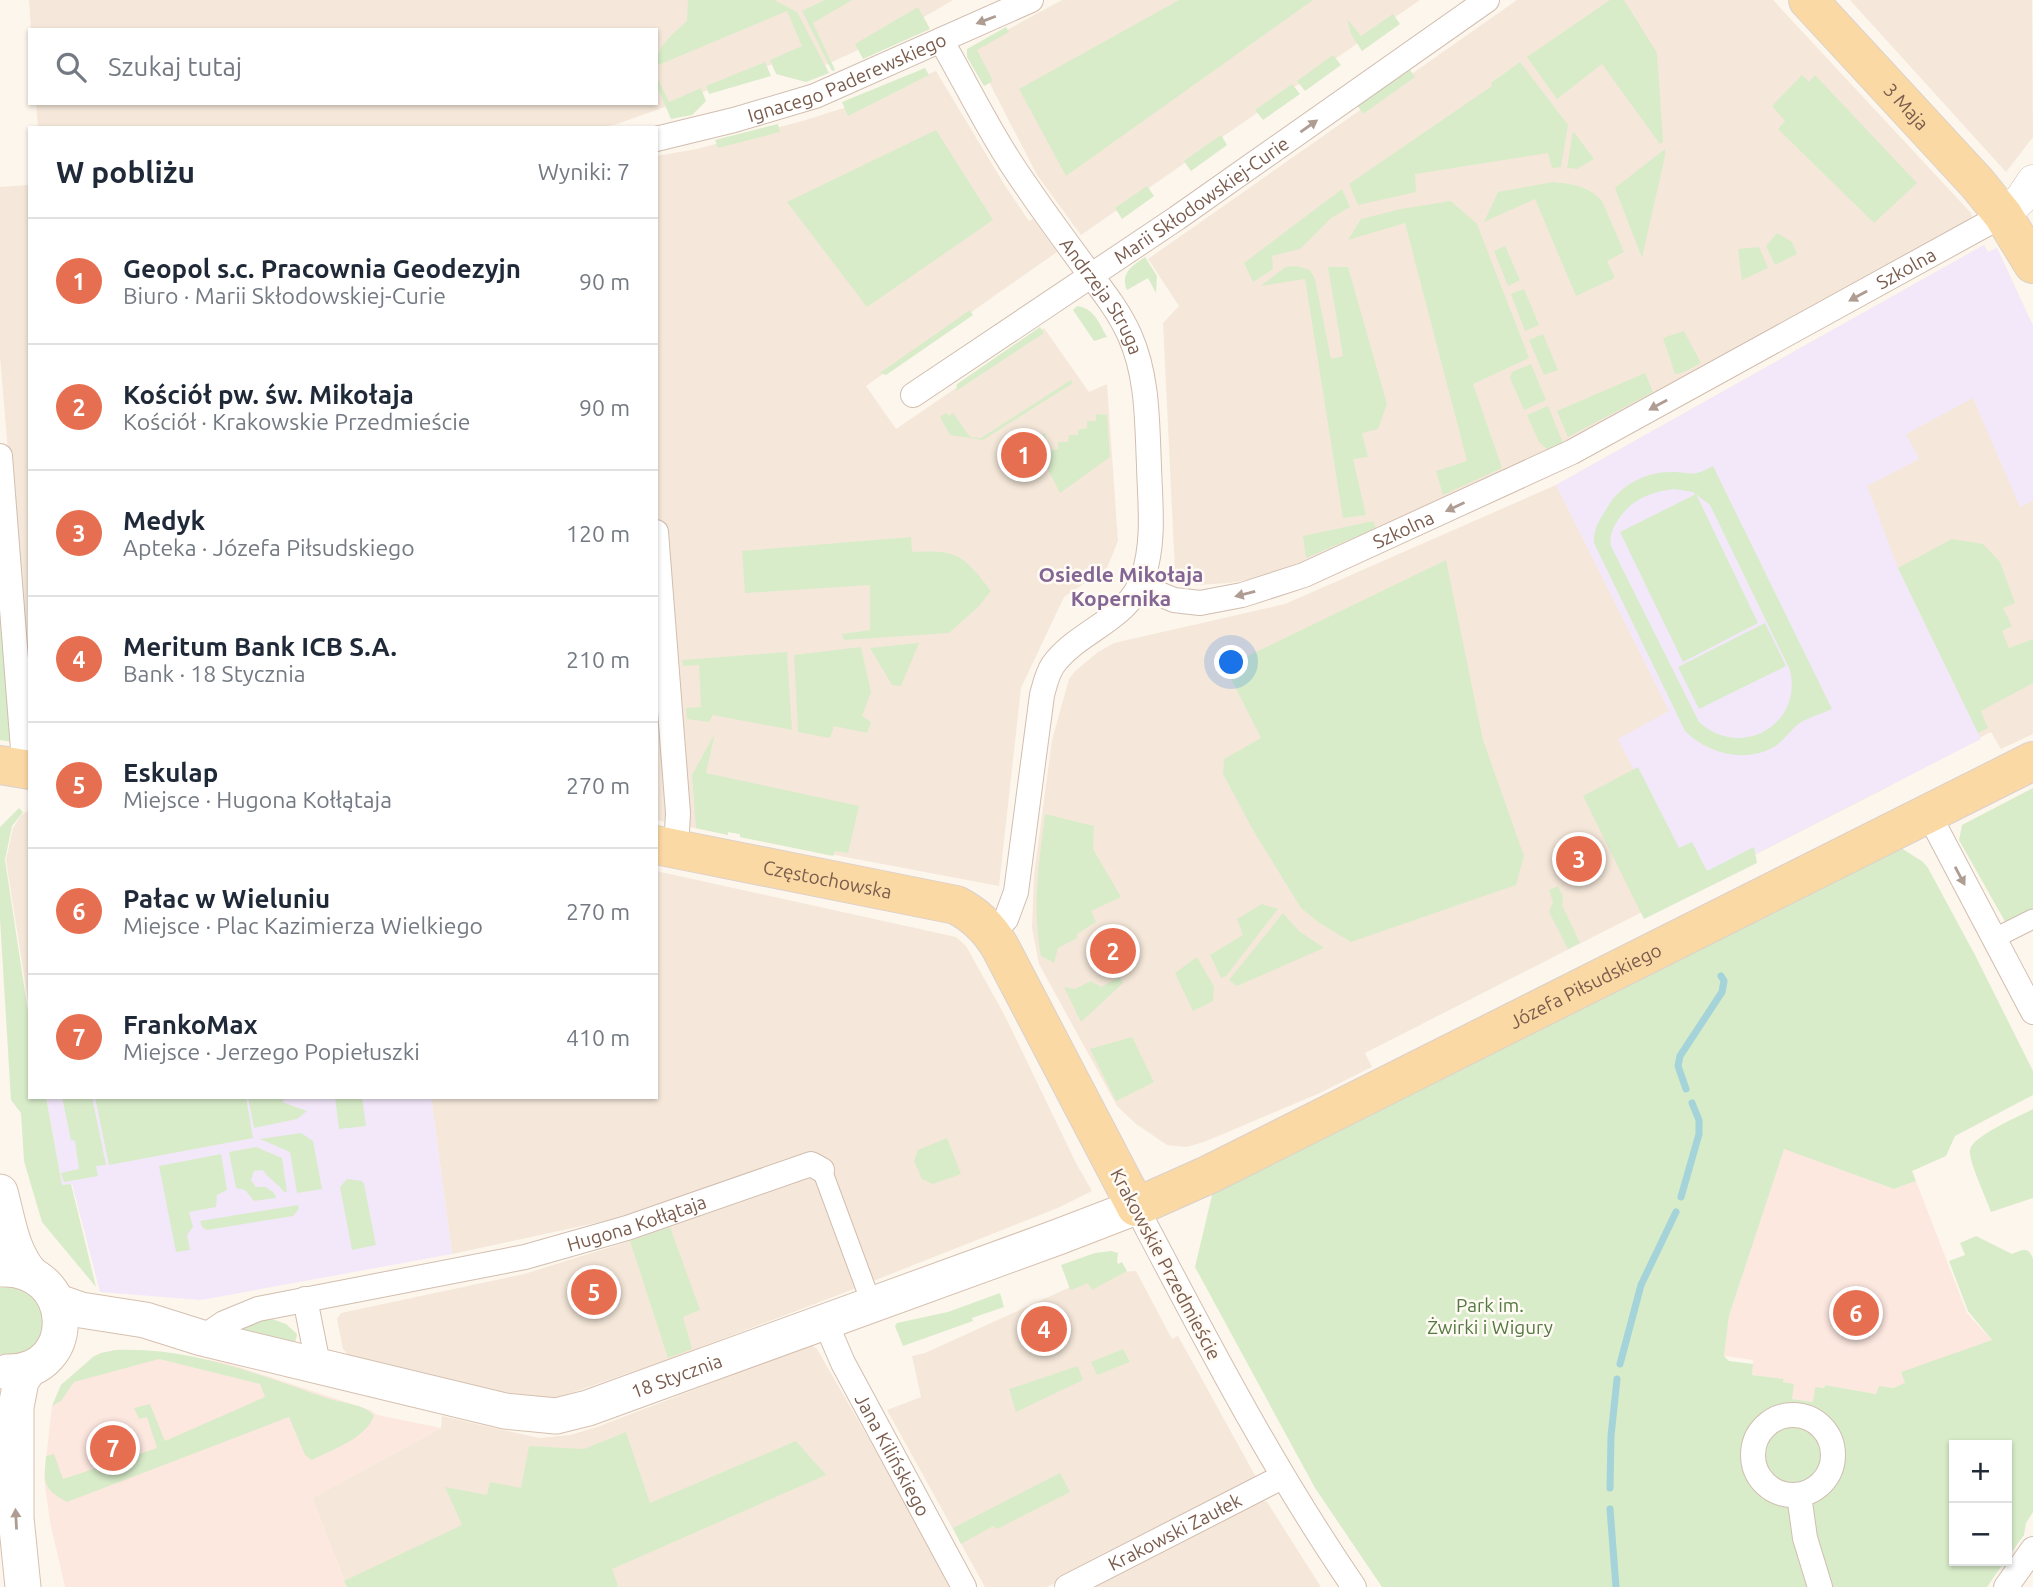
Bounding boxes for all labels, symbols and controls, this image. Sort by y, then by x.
one-way arrow [975,14,996,25]
search box [28,28,658,105]
street label: Ignacego Paderewskiego [745,28,950,126]
icon: search [52,48,90,86]
text: Szukaj tutaj [108,52,242,81]
street label: 3 Maja [1879,79,1933,134]
one-way arrow [1300,119,1318,133]
street label: Marii Skłodowskiej-Curie [1110,132,1293,268]
text: W pobliżu [56,155,195,189]
text: Wyniki: 7 [538,159,630,184]
street label: Andrzeja Struga [1056,233,1147,357]
street label: Szkolna [1872,243,1940,294]
text: Geopol s.c. Pracownia Geodezyjn [123,254,521,283]
text: 1 [73,269,85,294]
text: 90 m [579,269,630,294]
text: Biuro · Marii Skłodowskiej-Curie [123,283,446,308]
one-way arrow [1847,289,1867,301]
text: Kościół pw. św. Mikołaja [123,380,414,409]
text: 2 [73,395,85,420]
text: 90 m [579,395,630,420]
one-way arrow [1648,399,1668,411]
text: Kościół · Krakowskie Przedmieście [123,409,470,434]
pin: 1 [1001,429,1047,481]
one-way arrow [1445,501,1465,513]
text: Medyk [123,506,205,535]
street label: Szkolna [1369,506,1437,553]
text: 3 [73,521,85,546]
text: 120 m [566,521,630,546]
text: Apteka · Józefa Piłsudskiego [123,535,415,560]
district label: Osiedle Mikołaja Kopernika [1038,562,1204,610]
one-way arrow [1234,589,1256,600]
text: Meritum Bank ICB S.A. [123,632,397,661]
your location [1214,645,1248,679]
text: 4 [73,647,85,672]
text: 210 m [566,647,630,672]
text: Bank · 18 Stycznia [123,661,306,686]
text: Eskulap [123,758,218,787]
text: 5 [73,773,85,798]
text: 270 m [566,773,630,798]
text: Miejsce · Hugona Kołłątaja [123,787,392,812]
pin: 3 [1556,833,1602,885]
street label: Częstochowska [761,856,894,903]
one-way arrow [1954,866,1966,886]
text: Pałac w Wieluniu [123,884,330,913]
text: 6 [73,899,85,924]
text: 270 m [566,899,630,924]
text: Miejsce · Plac Kazimierza Wielkiego [123,913,483,938]
pin: 2 [1090,925,1136,977]
street label: Józefa Piłsudskiego [1506,938,1665,1033]
text: FrankoMax [123,1010,258,1039]
text: 7 [73,1025,85,1050]
text: 410 m [566,1025,630,1050]
text: Miejsce · Jerzego Popiełuszki [123,1039,420,1064]
street label: Krakowskie Przedmieście [1106,1165,1226,1363]
street label: Hugona Kołłątaja [564,1190,709,1256]
pin: 5 [571,1266,617,1318]
pin: 6 [1833,1287,1879,1339]
park label: Park im. Żwirki i Wigury [1427,1294,1553,1338]
pin: 4 [1021,1303,1067,1355]
street label: 18 Stycznia [628,1349,725,1402]
street label: Jana Kilińskiego [851,1390,935,1520]
pin: 7 [90,1422,136,1474]
map controls [1949,1440,2012,1566]
button: + [1949,1440,2012,1503]
street label: Krakowski Zaułek [1104,1488,1246,1575]
button: − [1949,1503,2012,1566]
one-way arrow [11,1508,22,1530]

